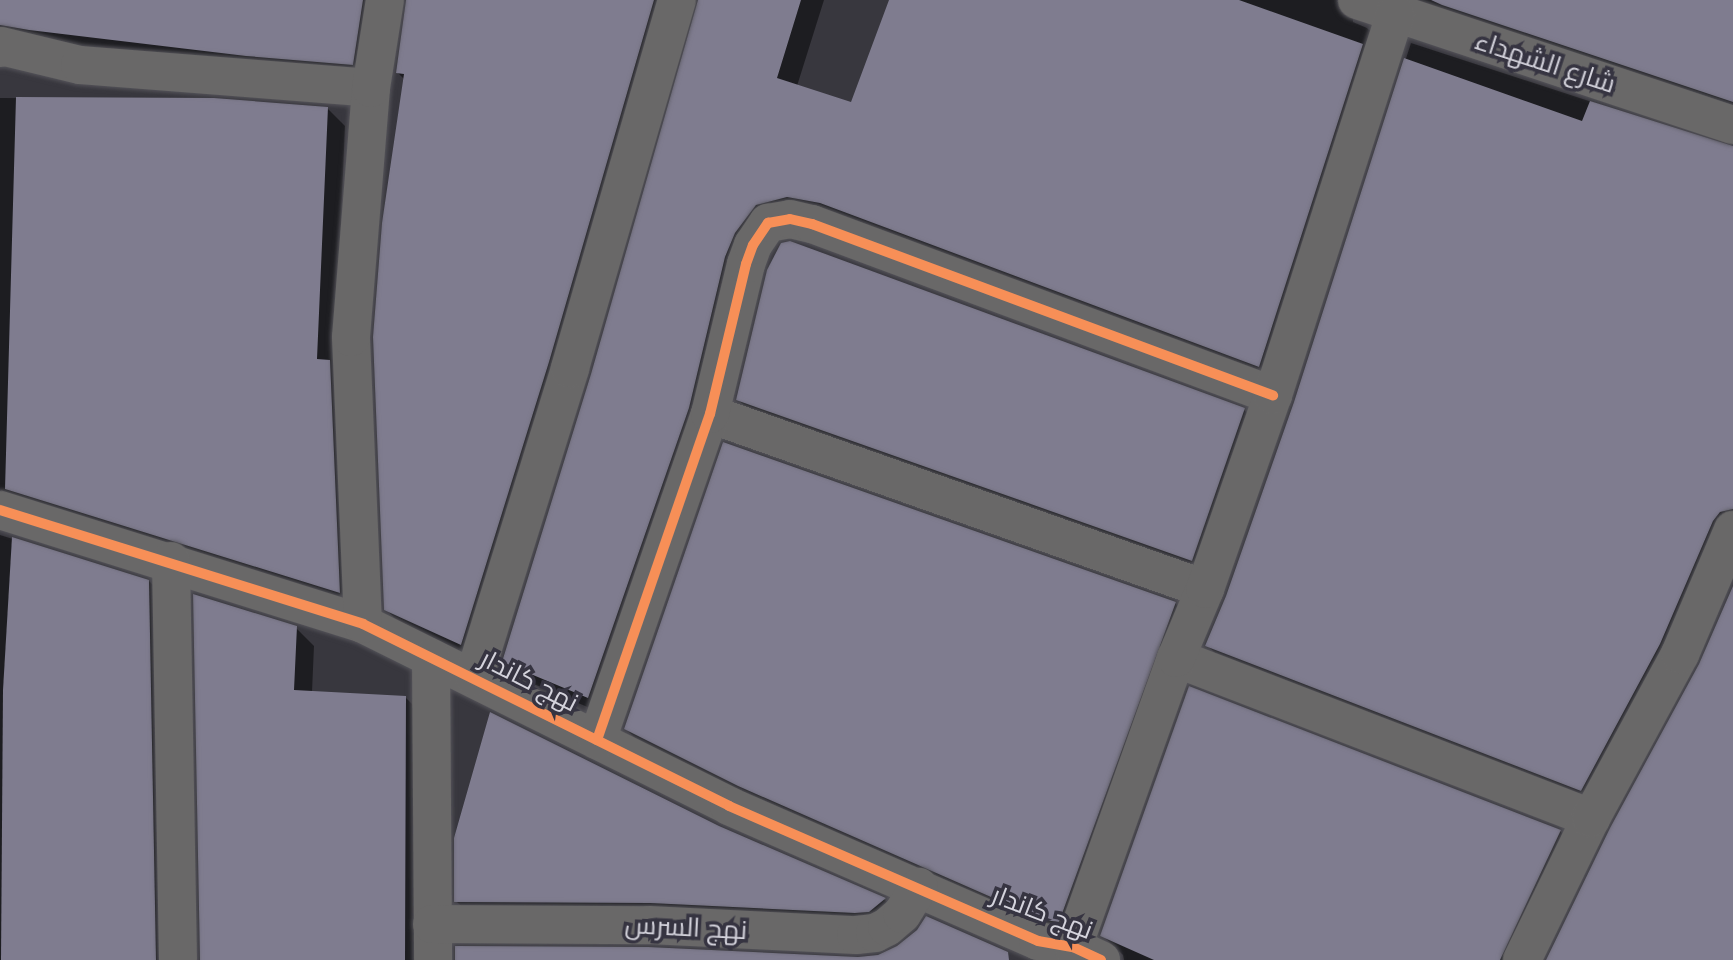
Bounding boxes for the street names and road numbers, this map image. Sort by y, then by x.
street label: شارع الشهداء [1471,26,1619,100]
street label: نهج كاندار [475,643,583,719]
street label: نهج كاندار [987,879,1097,947]
street label: نهج السرس [624,909,748,947]

